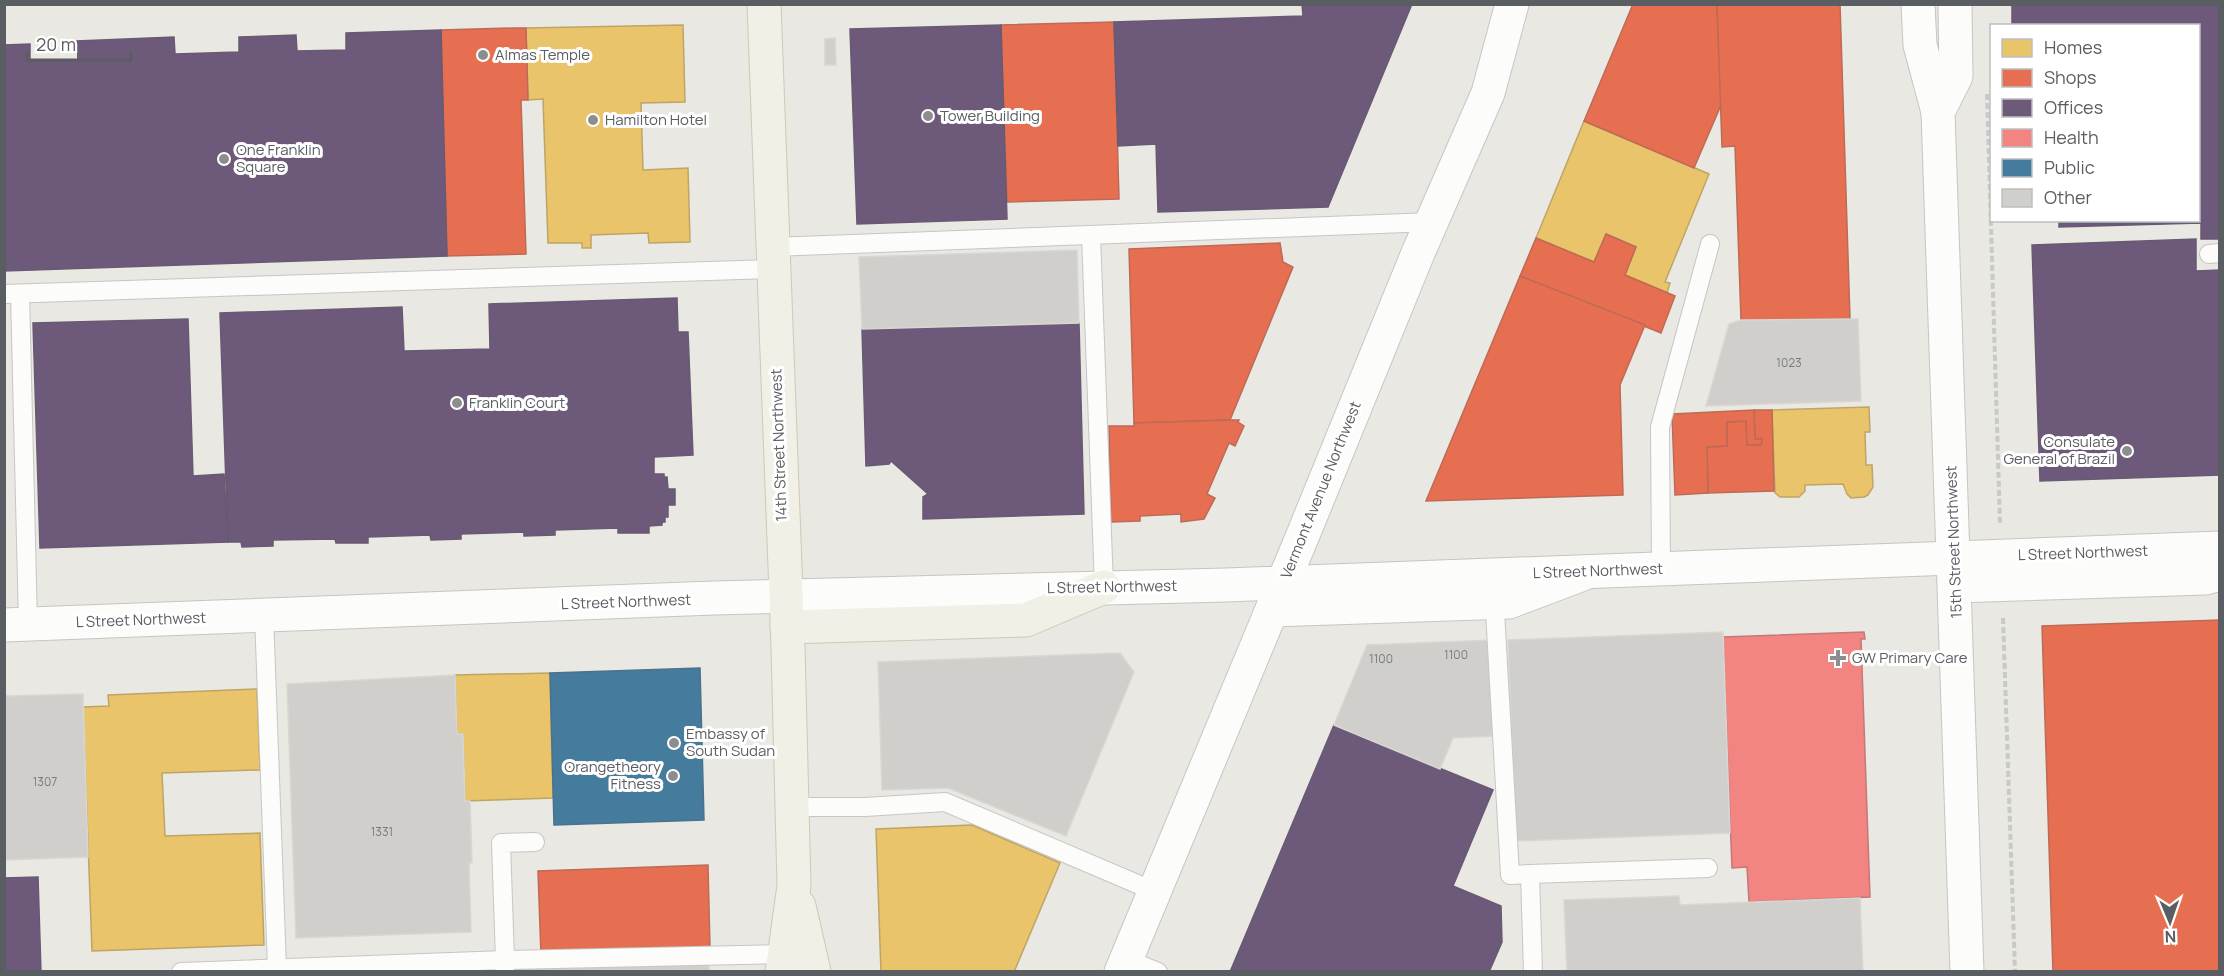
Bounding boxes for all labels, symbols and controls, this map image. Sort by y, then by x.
scale bar [27,24,130,62]
legend [1990,24,2200,222]
text: 20 m [36,32,76,56]
text: Homes [2044,35,2102,59]
place label: Almas Temple [495,44,590,65]
marker: Almas Temple [476,48,490,62]
text: Shops [2044,65,2096,89]
text: Offices [2044,95,2103,119]
place label: Tower Building [940,105,1040,126]
place label: Hamilton Hotel [605,109,707,130]
marker: Tower Building [921,109,935,123]
marker: Hamilton Hotel [586,113,600,127]
text: Health [2044,125,2099,149]
place label: One Franklin Square [236,139,321,177]
marker: One Franklin Square [217,152,231,166]
text: Public [2044,155,2095,179]
text: Other [2044,185,2092,209]
house number: 1023 [1776,354,1802,371]
street label: 14th Street Northwest [765,368,792,522]
place label: Franklin Court [469,392,565,413]
marker: Franklin Court [450,396,464,410]
street label: Vermont Avenue Northwest [1275,398,1366,582]
place label: Consulate General of Brazil [2004,431,2115,469]
marker: Consulate General of Brazil [2120,444,2134,458]
street label: 15th Street Northwest [1940,465,1967,619]
street label: L Street Northwest [2018,540,2148,565]
street label: L Street Northwest [1533,558,1663,583]
street label: L Street Northwest [1047,575,1177,598]
street label: L Street Northwest [561,589,691,614]
street label: L Street Northwest [76,607,206,632]
house number: 1100 [1444,646,1468,663]
place label: GW Primary Care [1852,647,1968,668]
marker: GW Primary Care [1829,649,1847,667]
house number: 1100 [1369,650,1393,667]
place label: Embassy of South Sudan [686,723,775,761]
marker: Embassy of South Sudan [667,736,681,750]
place label: Orangetheory Fitness [564,756,661,794]
marker: Orangetheory Fitness [666,769,680,783]
house number: 1307 [33,773,57,790]
house number: 1331 [371,823,393,840]
north arrow [2140,892,2200,952]
text: N [2164,926,2177,948]

